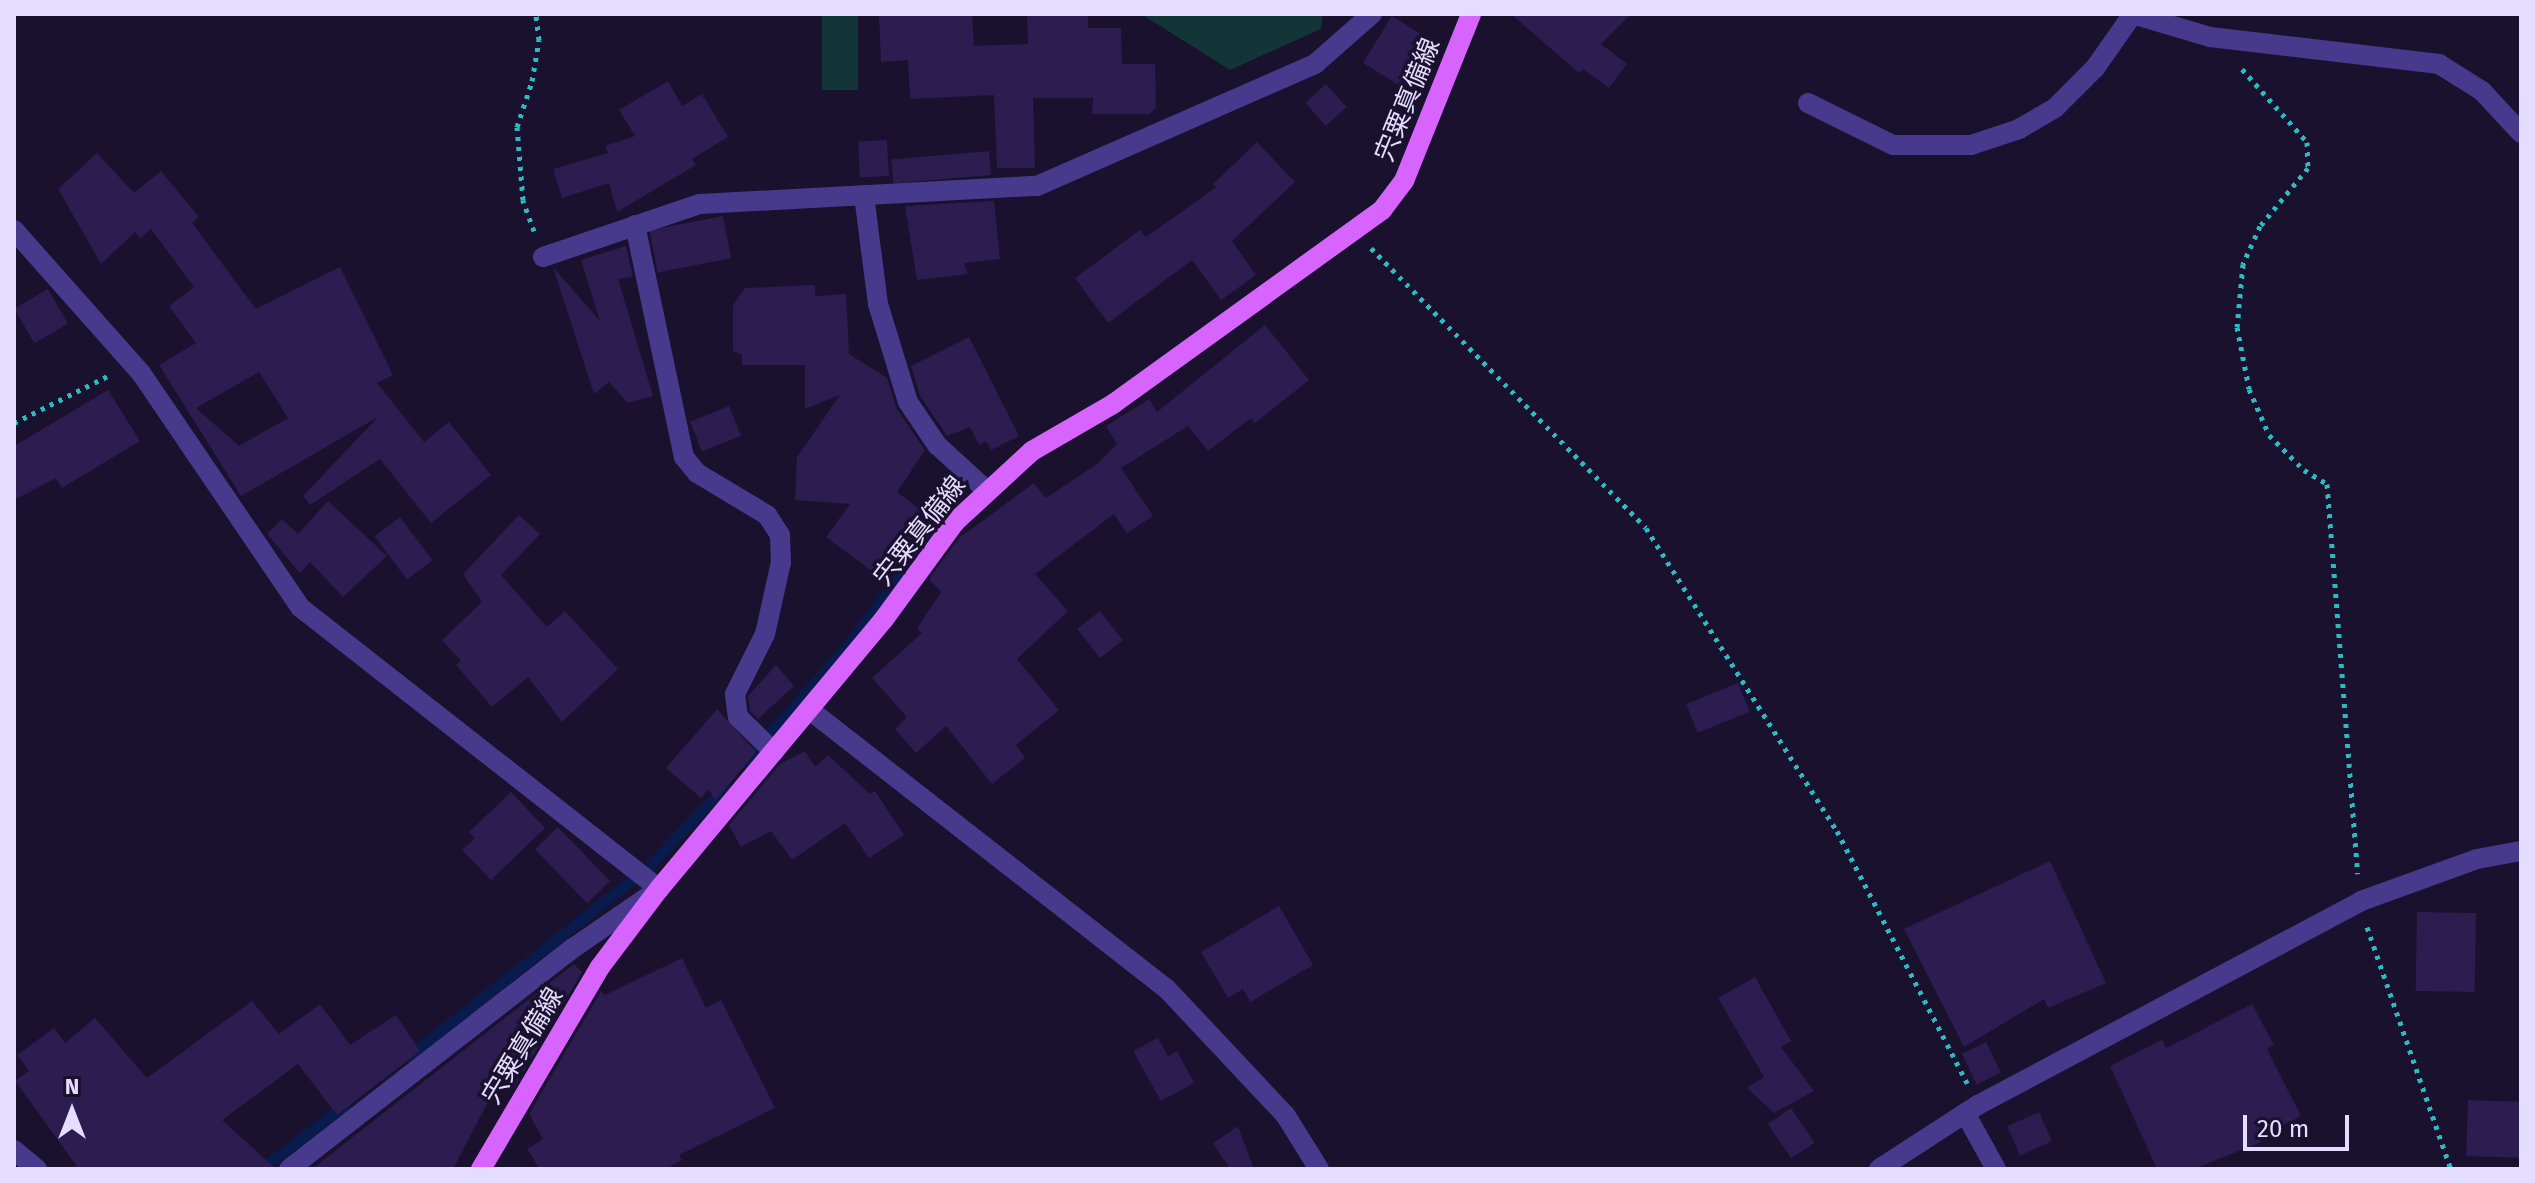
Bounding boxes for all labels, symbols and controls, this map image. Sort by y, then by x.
street label: 宍粟真備線 [1369,34,1447,166]
street label: 宍粟真備線 [868,470,972,592]
street label: 宍粟真備線 [476,982,570,1110]
north arrow [32,1071,112,1151]
text: N [65,1073,79,1100]
scale bar [2247,1099,2353,1149]
text: 20 m [2257,1115,2309,1143]

